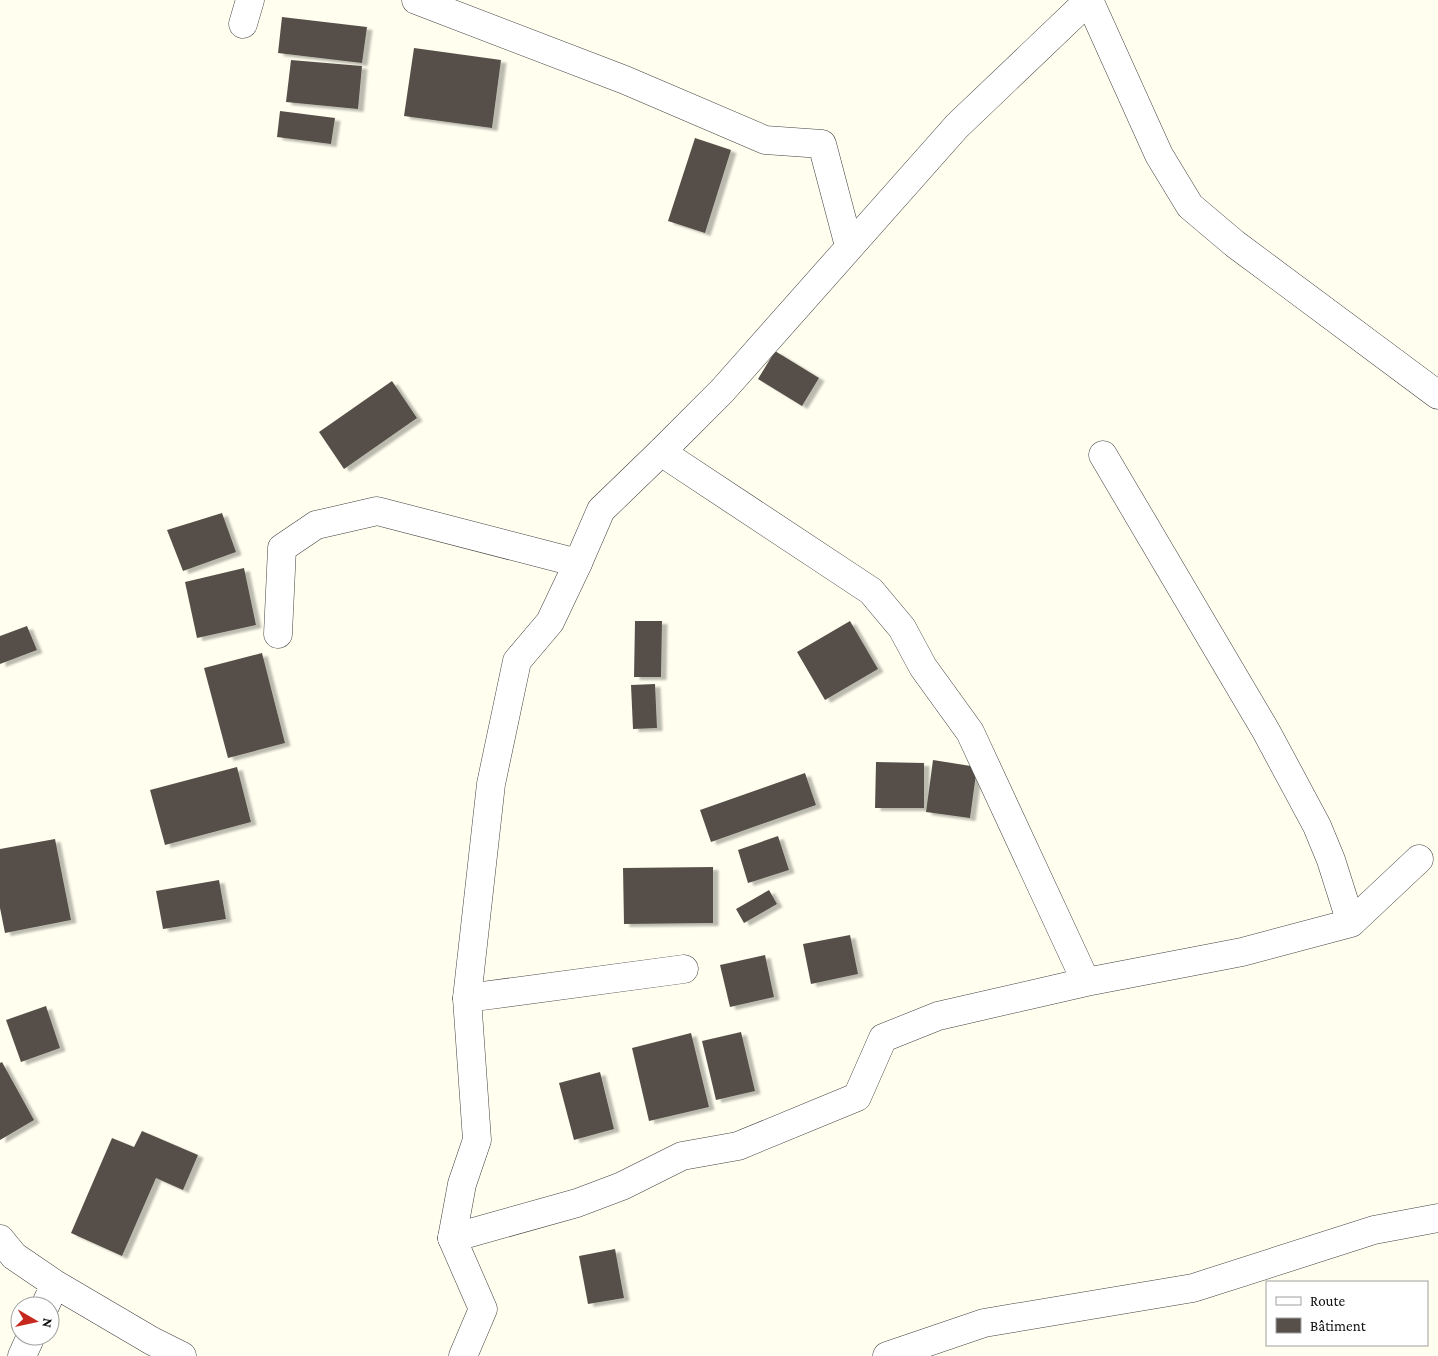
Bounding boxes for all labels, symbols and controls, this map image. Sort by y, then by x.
legend [1266,1281,1428,1346]
text: Route [1310,1293,1345,1309]
north arrow [10,1296,60,1346]
text: N [39,1317,56,1329]
text: Bâtiment [1310,1318,1367,1334]

